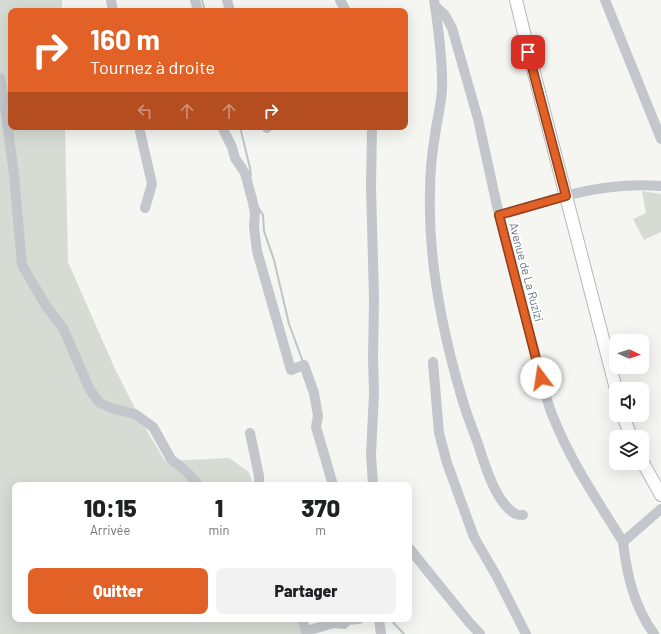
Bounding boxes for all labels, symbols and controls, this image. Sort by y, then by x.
text: 160 m [90,22,160,56]
icon: right [24,24,76,76]
pin [511,35,545,69]
icon: arrive [517,41,539,63]
text: Tournez à droite [90,56,215,78]
icon: left [134,100,156,122]
icon: ahead [176,100,198,122]
icon: ahead [218,100,240,122]
icon: right [260,100,282,122]
street label: Avenue de La Ruzizi [507,221,547,323]
north arrow [609,334,649,374]
map controls [609,334,649,470]
position arrow [520,357,562,399]
button: sound [609,382,649,422]
button: layers [609,430,649,470]
text: 10:15 [84,493,137,522]
text: 1 [215,493,223,522]
text: 370 [301,493,340,522]
text: Arrivée [90,522,130,538]
text: min [208,522,229,538]
text: m [315,522,326,538]
button: Quitter [28,568,208,614]
button: Partager [216,568,396,614]

